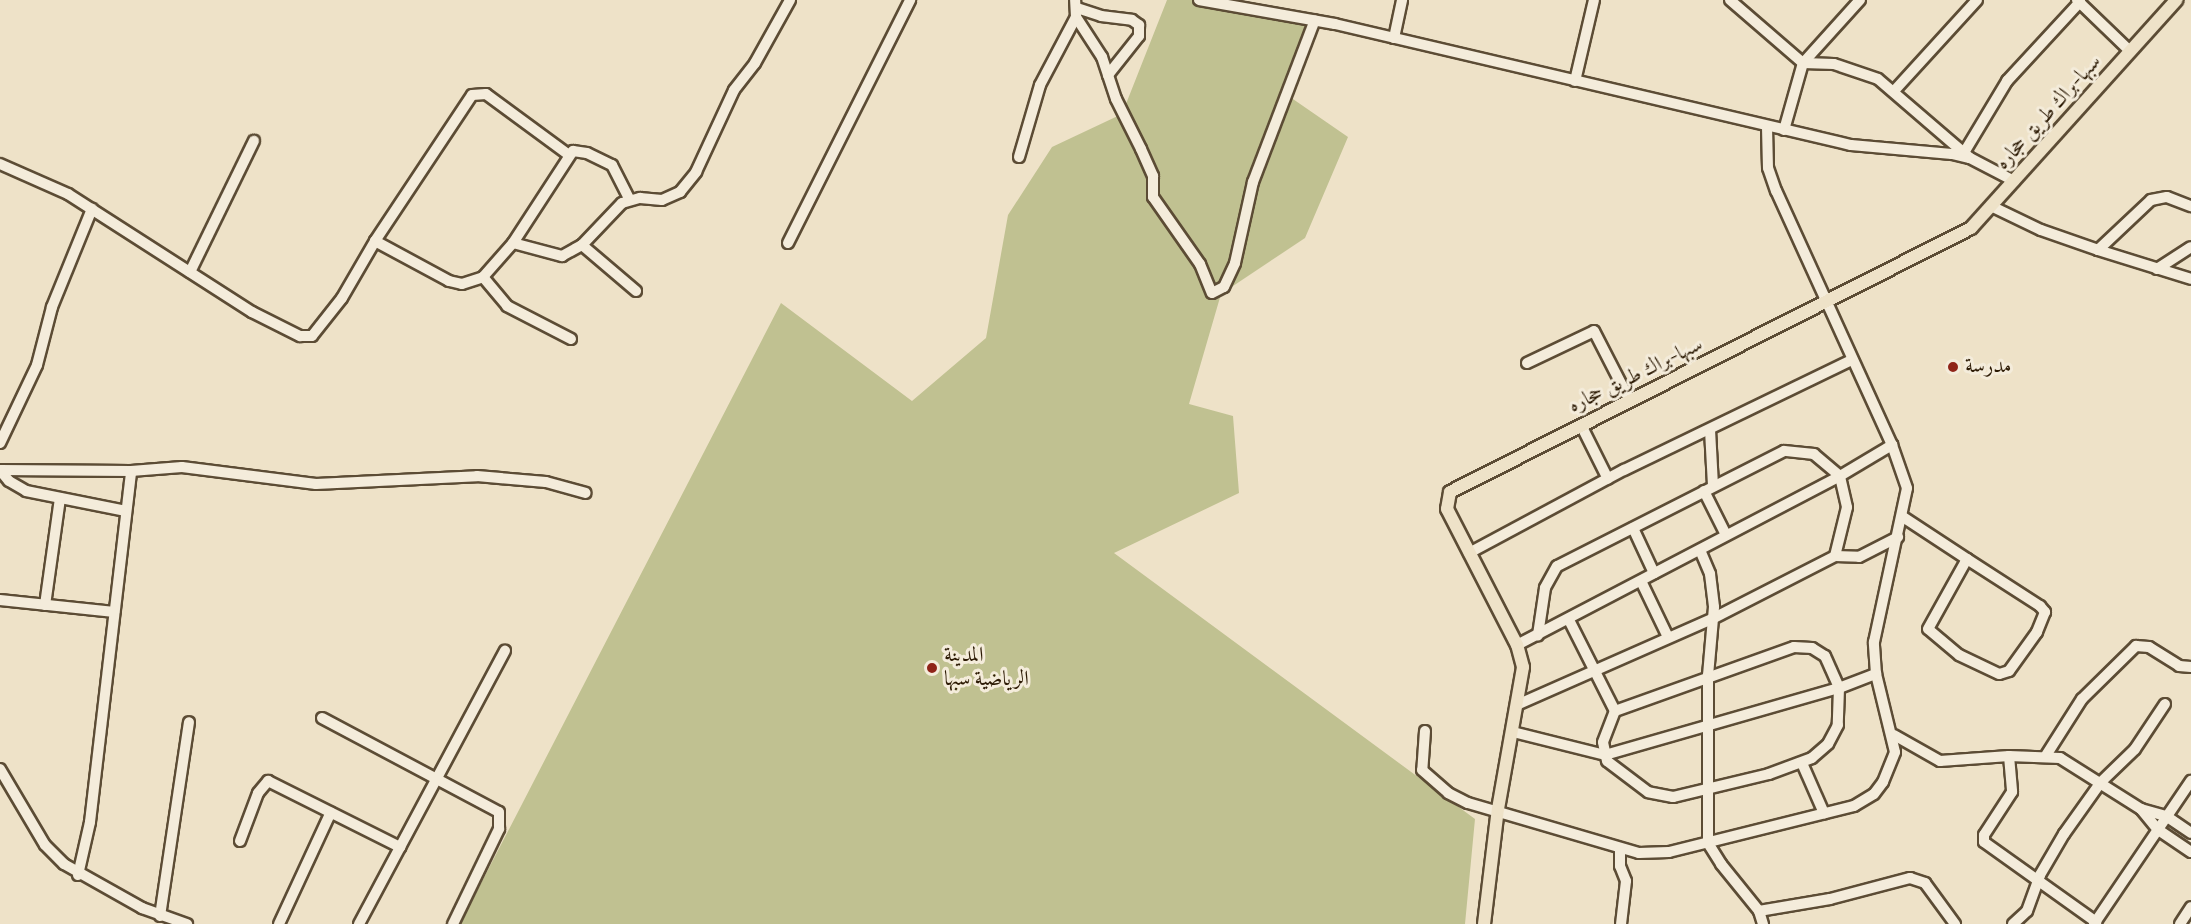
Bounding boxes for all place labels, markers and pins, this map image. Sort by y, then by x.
place label: مدرسة [1965,354,2011,380]
marker: مدرسة [1946,360,1960,374]
place label: المدينة الرياضية سبها [944,643,1029,693]
marker: المدينة الرياضية سبها [925,661,939,675]

